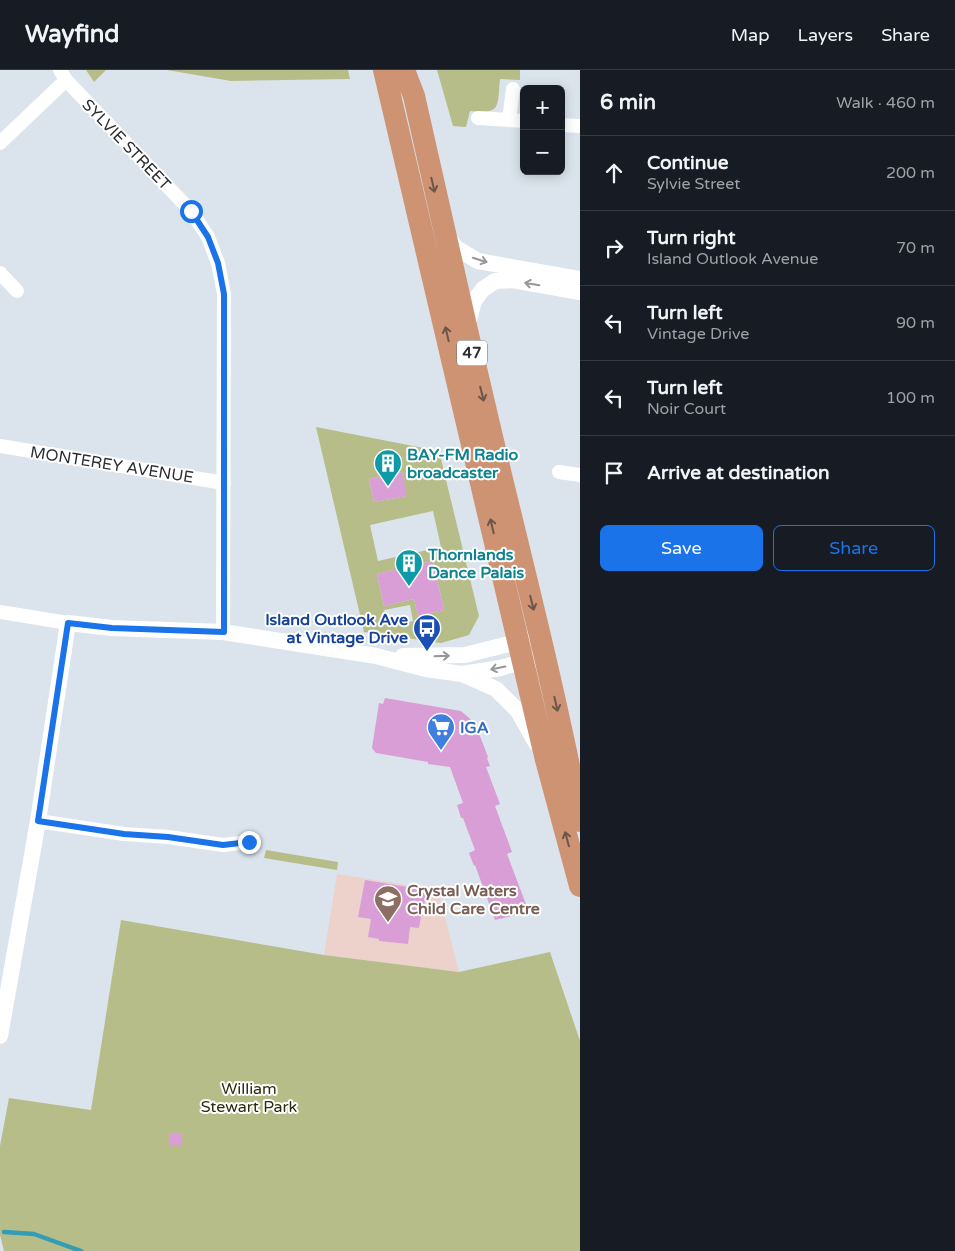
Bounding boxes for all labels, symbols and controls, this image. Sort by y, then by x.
text: Wayfind [25,20,120,49]
text: Map [731,24,770,46]
text: Layers [798,24,853,46]
text: Share [881,24,930,46]
map controls [520,85,565,175]
button: + [520,85,565,130]
text: 6 min [600,90,656,115]
text: Walk · 460 m [836,93,935,113]
street label: SYLVIE STREET [78,95,175,195]
button: − [520,130,565,175]
text: Continue [647,152,729,174]
icon: ahead [600,159,628,187]
text: 200 m [886,163,935,183]
text: Sylvie Street [647,174,740,194]
one-way arrow [429,177,439,193]
route start [180,200,203,223]
text: Turn right [647,227,735,249]
icon: right [600,234,628,262]
text: 70 m [896,238,935,258]
text: Island Outlook Avenue [647,249,818,269]
one-way arrow [472,256,488,265]
one-way arrow [524,278,540,288]
text: Turn left [647,302,723,324]
icon: left [600,309,628,337]
text: 90 m [896,313,935,333]
text: Vintage Drive [647,324,749,344]
one-way arrow [442,326,451,342]
road number: 47 [457,340,487,366]
text: Turn left [647,377,723,399]
icon: left [600,384,628,412]
one-way arrow [478,386,487,402]
text: 100 m [886,388,935,408]
text: Noir Court [647,399,726,419]
street label: MONTEREY AVENUE [29,442,195,488]
place label: BAY-FM Radio broadcaster [407,445,519,483]
building icon: BAY-FM Radio broadcaster [373,448,403,487]
icon: arrive [600,459,628,487]
text: Arrive at destination [647,462,830,484]
one-way arrow [487,518,496,534]
button: Save [600,525,763,571]
button: Share [773,525,935,571]
place label: Thornlands Dance Palais [427,545,525,583]
building icon: Thornlands Dance Palais [394,548,424,587]
one-way arrow [528,595,537,611]
place label: Island Outlook Ave at Vintage Drive [265,610,408,648]
bus stop icon: Island Outlook Ave at Vintage Drive [412,613,442,652]
one-way arrow [434,652,450,661]
one-way arrow [490,664,506,673]
one-way arrow [552,695,561,711]
supermarket icon: IGA [426,712,456,751]
place label: IGA [460,718,489,738]
route end [238,831,261,854]
one-way arrow [562,832,571,848]
place label: Crystal Waters Child Care Centre [407,881,540,919]
school or university icon: Crystal Waters Child Care Centre [373,884,403,923]
park label: William Stewart Park [201,1079,298,1117]

